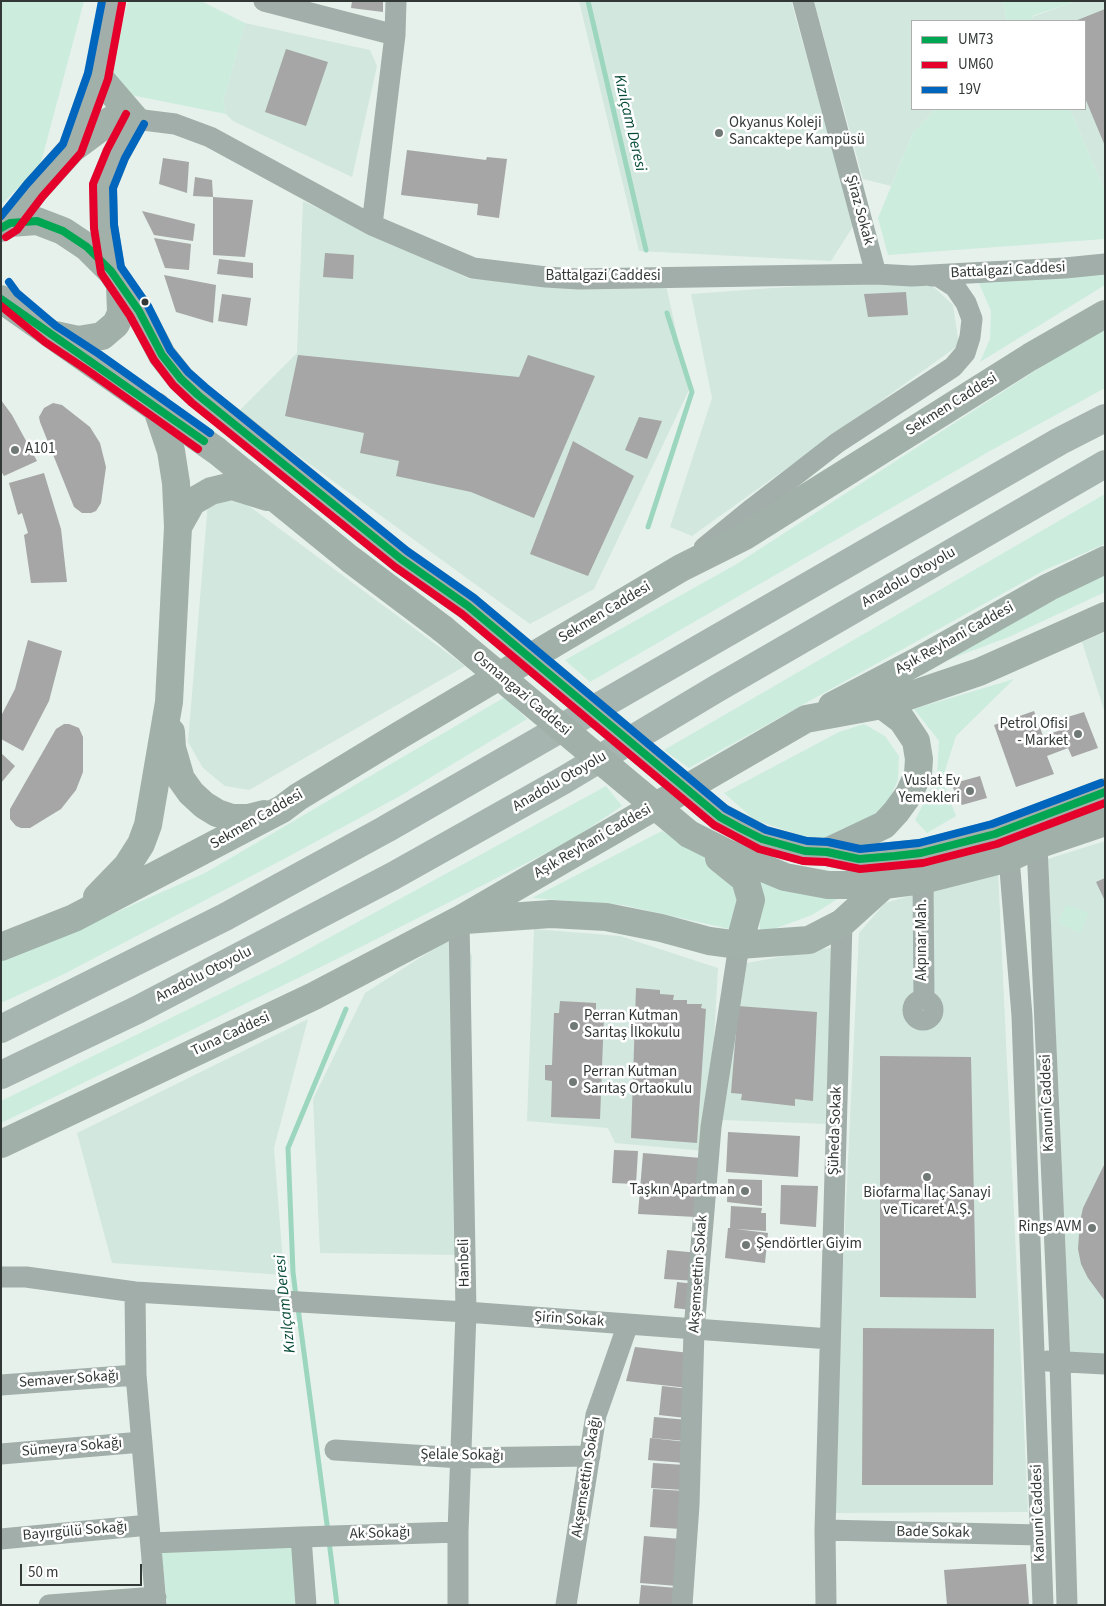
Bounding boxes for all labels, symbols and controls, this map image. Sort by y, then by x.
legend [911,20,1086,110]
text: UM73 [958,29,994,50]
text: UM60 [958,54,994,75]
water label: Kızılçam Deresi [609,73,649,173]
text: 19V [958,79,981,100]
place label: Okyanus Koleji Sancaktepe Kampüsü [729,115,865,150]
marker: Okyanus Koleji Sancaktepe Kampüsü [713,127,725,139]
street label: Şiraz Sokak [841,173,877,247]
street label: Battalgazi Caddesi [950,259,1066,283]
street label: Battalgazi Caddesi [545,268,661,286]
unlabelled marker [140,297,150,307]
street label: Sekmen Caddesi [903,370,1001,440]
place label: A101 [25,441,56,459]
marker: A101 [9,444,21,456]
street label: Anadolu Otoyolu [859,544,959,612]
street label: Sekmen Caddesi [556,578,654,648]
street label: Aşık Reyhani Caddesi [893,599,1017,679]
street label: Osmangazi Caddesi [468,648,574,740]
place label: Petrol Ofisi - Market [999,716,1068,751]
marker: Petrol Ofisi - Market [1072,728,1084,740]
street label: Anadolu Otoyolu [510,748,610,816]
place label: Vuslat Ev Yemekleri [899,773,960,808]
marker: Vuslat Ev Yemekleri [964,785,976,797]
street label: Sekmen Caddesi [207,786,307,854]
street label: Aşık Reyhani Caddesi [531,801,655,883]
street label: Akpınar Mah. [914,899,932,981]
street label: Anadolu Otoyolu [153,943,255,1007]
place label: Perran Kutman Sarıtaş İlkokulu [584,1008,680,1043]
street label: Tuna Caddesi [189,1009,273,1061]
marker: Perran Kutman Sarıtaş İlkokulu [568,1020,580,1032]
street label: Kanuni Caddesi [1037,1054,1059,1152]
place label: Perran Kutman Sarıtaş Ortaokulu [583,1064,692,1099]
marker: Perran Kutman Sarıtaş Ortaokulu [567,1076,579,1088]
street label: Şüheda Sokak [825,1086,847,1176]
marker: Biofarma İlaç Sanayi ve Ticaret A.Ş. [921,1171,933,1183]
place label: Taşkın Apartman [630,1182,735,1200]
marker: Taşkın Apartman [739,1185,751,1197]
place label: Biofarma İlaç Sanayi ve Ticaret A.Ş. [863,1185,991,1220]
street label: Akşemsettin Sokak [686,1214,712,1334]
place label: Rings AVM [1018,1219,1082,1237]
marker: Rings AVM [1086,1222,1098,1234]
place label: Şendörtler Giyim [756,1236,862,1254]
street label: Hanbeli [456,1238,474,1288]
marker: Şendörtler Giyim [740,1239,752,1251]
water label: Kızılçam Deresi [271,1254,301,1354]
street label: Şirin Sokak [533,1309,605,1331]
street label: Semaver Sokağı [18,1368,120,1392]
street label: Akşemsettin Sokağı [569,1415,605,1539]
street label: Sümeyra Sokağı [21,1435,123,1461]
street label: Şelale Sokağı [420,1446,504,1466]
street label: Kanuni Caddesi [1028,1464,1050,1562]
street label: Bayırgülü Sokağı [22,1518,128,1546]
street label: Bade Sokak [896,1523,970,1543]
street label: Ak Sokağı [349,1524,411,1544]
scale bar [22,1554,145,1586]
text: 50 m [28,1562,58,1583]

